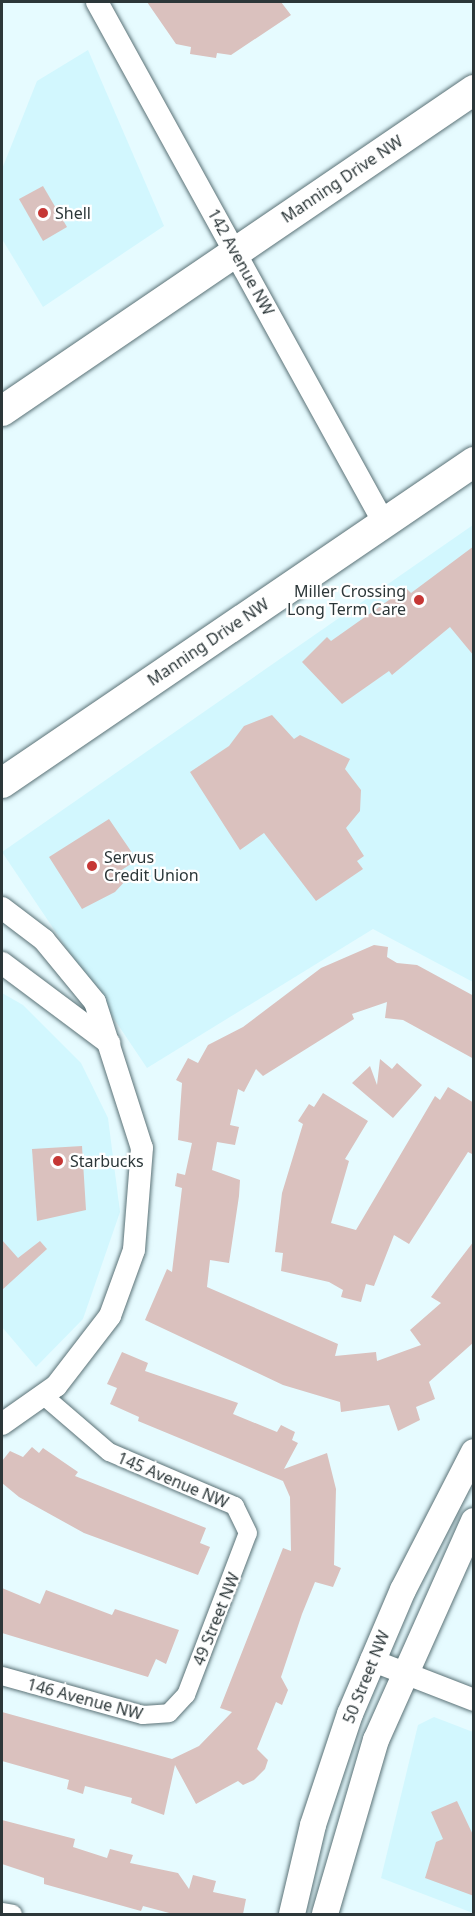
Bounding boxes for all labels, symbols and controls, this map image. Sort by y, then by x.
street label: Manning Drive NW [278,131,406,227]
place label: Shell [55,203,91,223]
street label: 142 Avenue NW [204,205,278,319]
marker: Shell [36,206,50,220]
place label: Miller Crossing Long Term Care [287,581,406,619]
marker: Miller Crossing Long Term Care [410,591,428,609]
street label: Manning Drive NW [144,594,272,690]
place label: Servus Credit Union [104,847,199,885]
marker: Servus Credit Union [85,859,99,873]
place label: Starbucks [70,1151,144,1171]
marker: Starbucks [51,1154,65,1168]
street label: 145 Avenue NW [114,1448,232,1512]
street label: 49 Street NW [189,1570,243,1668]
street label: 50 Street NW [339,1628,393,1726]
street label: 146 Avenue NW [25,1674,145,1724]

